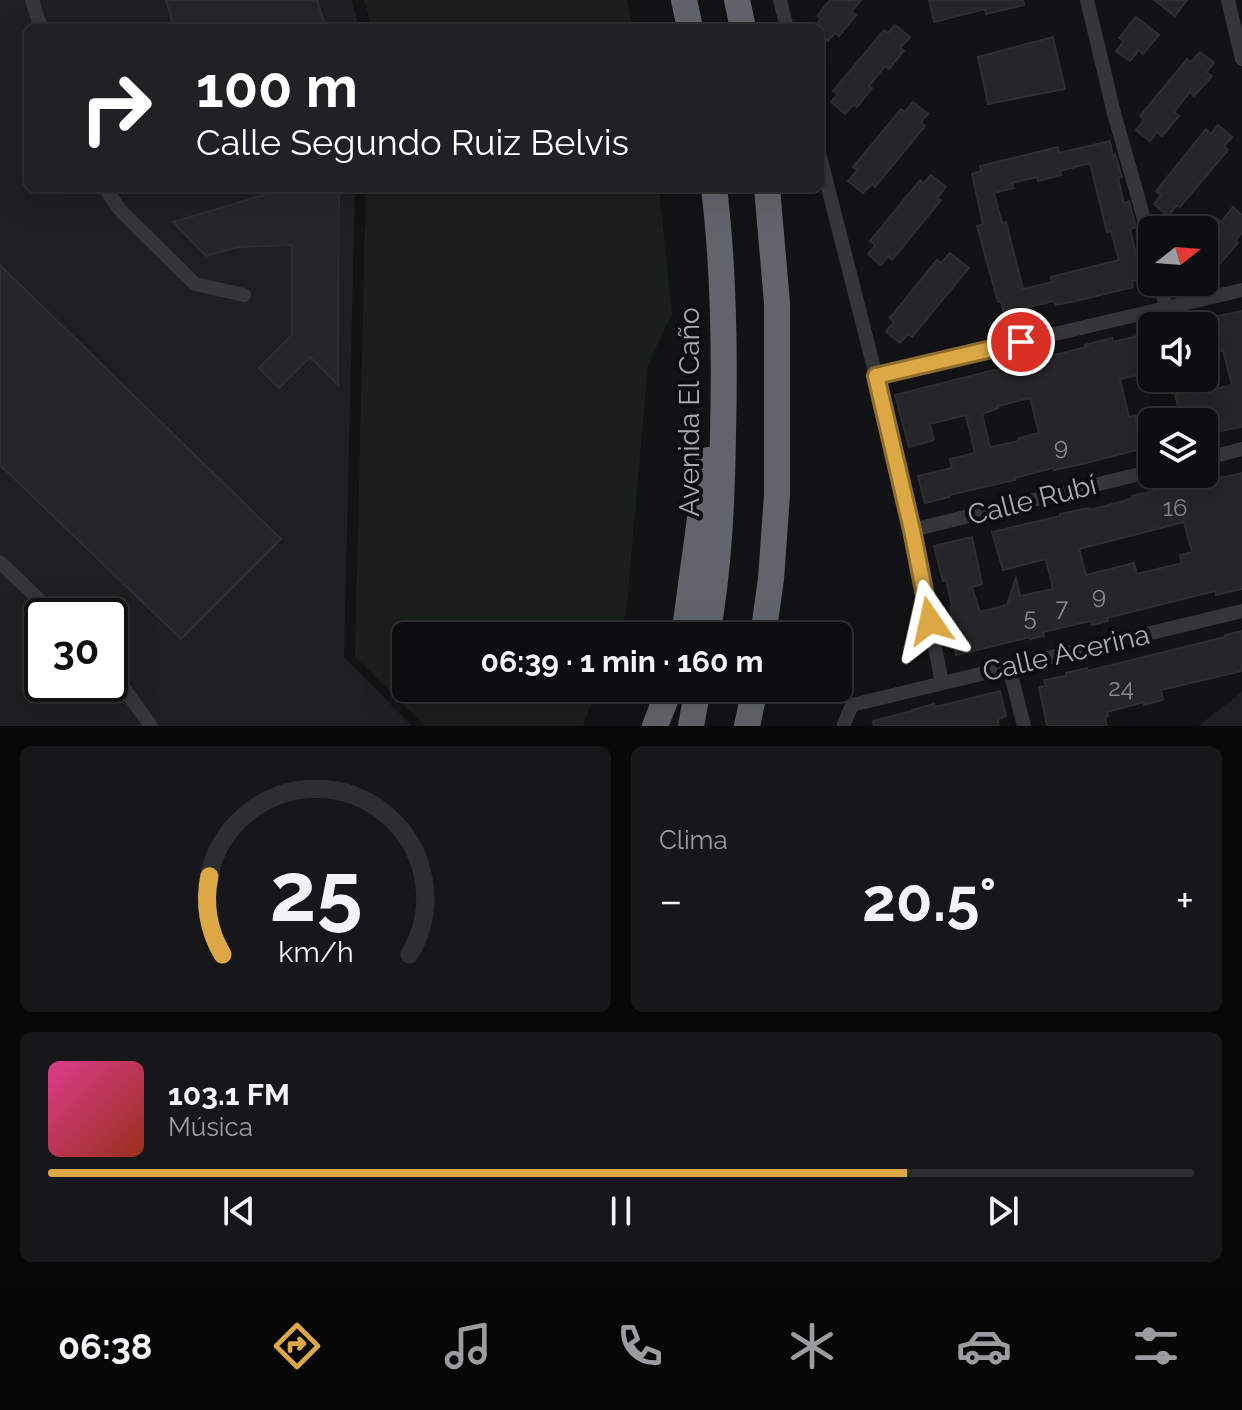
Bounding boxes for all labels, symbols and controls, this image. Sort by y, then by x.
text: 100 m [196,54,358,120]
icon: right [64,56,168,160]
text: Calle Segundo Ruiz Belvis [196,121,629,163]
north arrow [1138,216,1218,296]
map controls [1138,216,1218,488]
street label: Avenida El Caño [673,307,706,517]
pin [987,308,1055,376]
button: sound [1138,312,1218,392]
icon: arrive [999,320,1043,364]
button: layers [1138,408,1218,488]
house number: 9 [1054,432,1068,461]
street label: Calle Rubí [964,468,1101,532]
house number: 16 [1163,493,1187,522]
position arrow [888,579,972,663]
house number: 9 [1092,581,1106,610]
house number: 7 [1056,593,1069,622]
speed limit sign: 30 [24,598,128,702]
house number: 5 [1023,602,1037,631]
street label: Calle Acerina [979,618,1153,688]
text: 06:39 · 1 min · 160 m [480,644,764,679]
house number: 24 [1108,673,1134,702]
text: Clima [659,825,728,855]
text: 25 [269,843,362,940]
text: 20.5° [862,865,996,935]
text: − [659,875,683,926]
text: + [1176,875,1194,926]
text: km/h [278,935,353,969]
text: 103.1 FM [168,1077,290,1112]
text: Música [168,1112,253,1142]
icon: previous [217,1189,261,1233]
icon: pause [599,1189,643,1233]
icon: next [981,1189,1025,1233]
icon: directions [269,1318,325,1374]
icon: music [440,1318,496,1374]
icon: phone [612,1318,668,1374]
icon: climate [784,1318,840,1374]
icon: car [956,1318,1012,1374]
icon: filters [1128,1318,1184,1374]
text: 06:38 [58,1325,153,1367]

